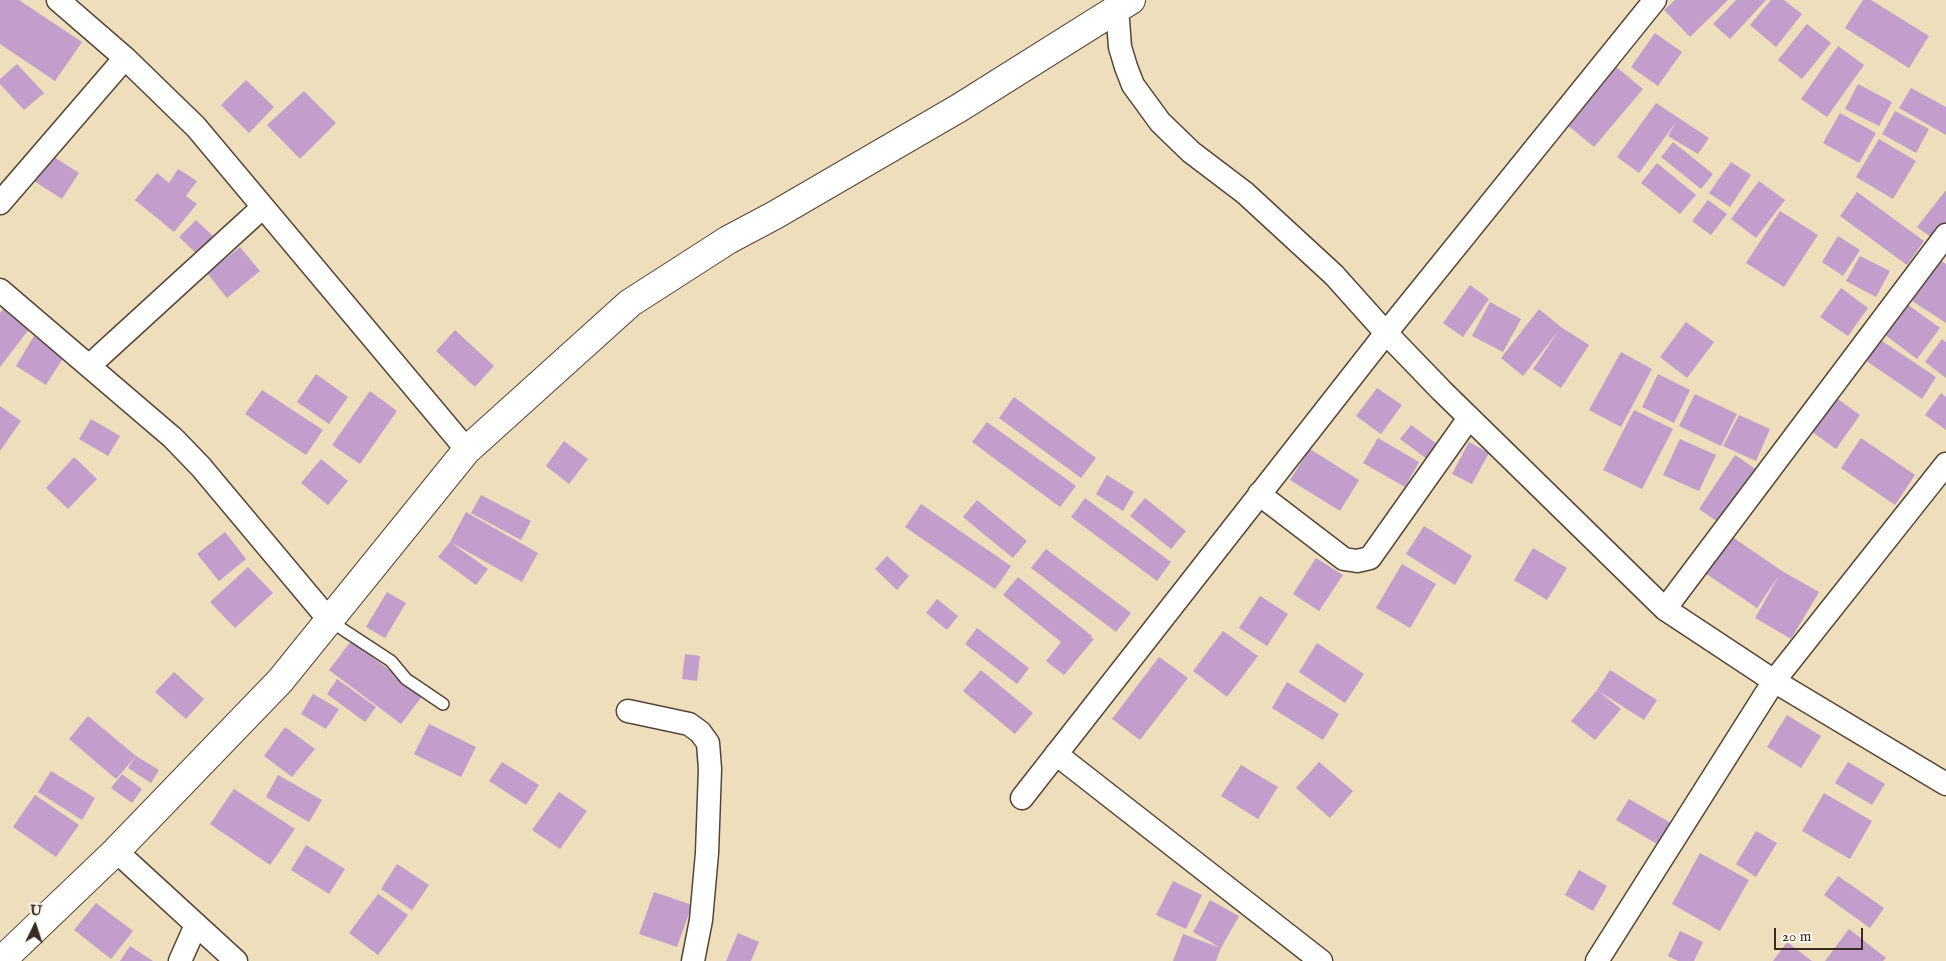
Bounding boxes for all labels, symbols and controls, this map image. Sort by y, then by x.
north arrow [10,901,60,951]
text: U [29,902,43,920]
scale bar [1776,918,1865,950]
text: 20 m [1782,927,1811,946]

